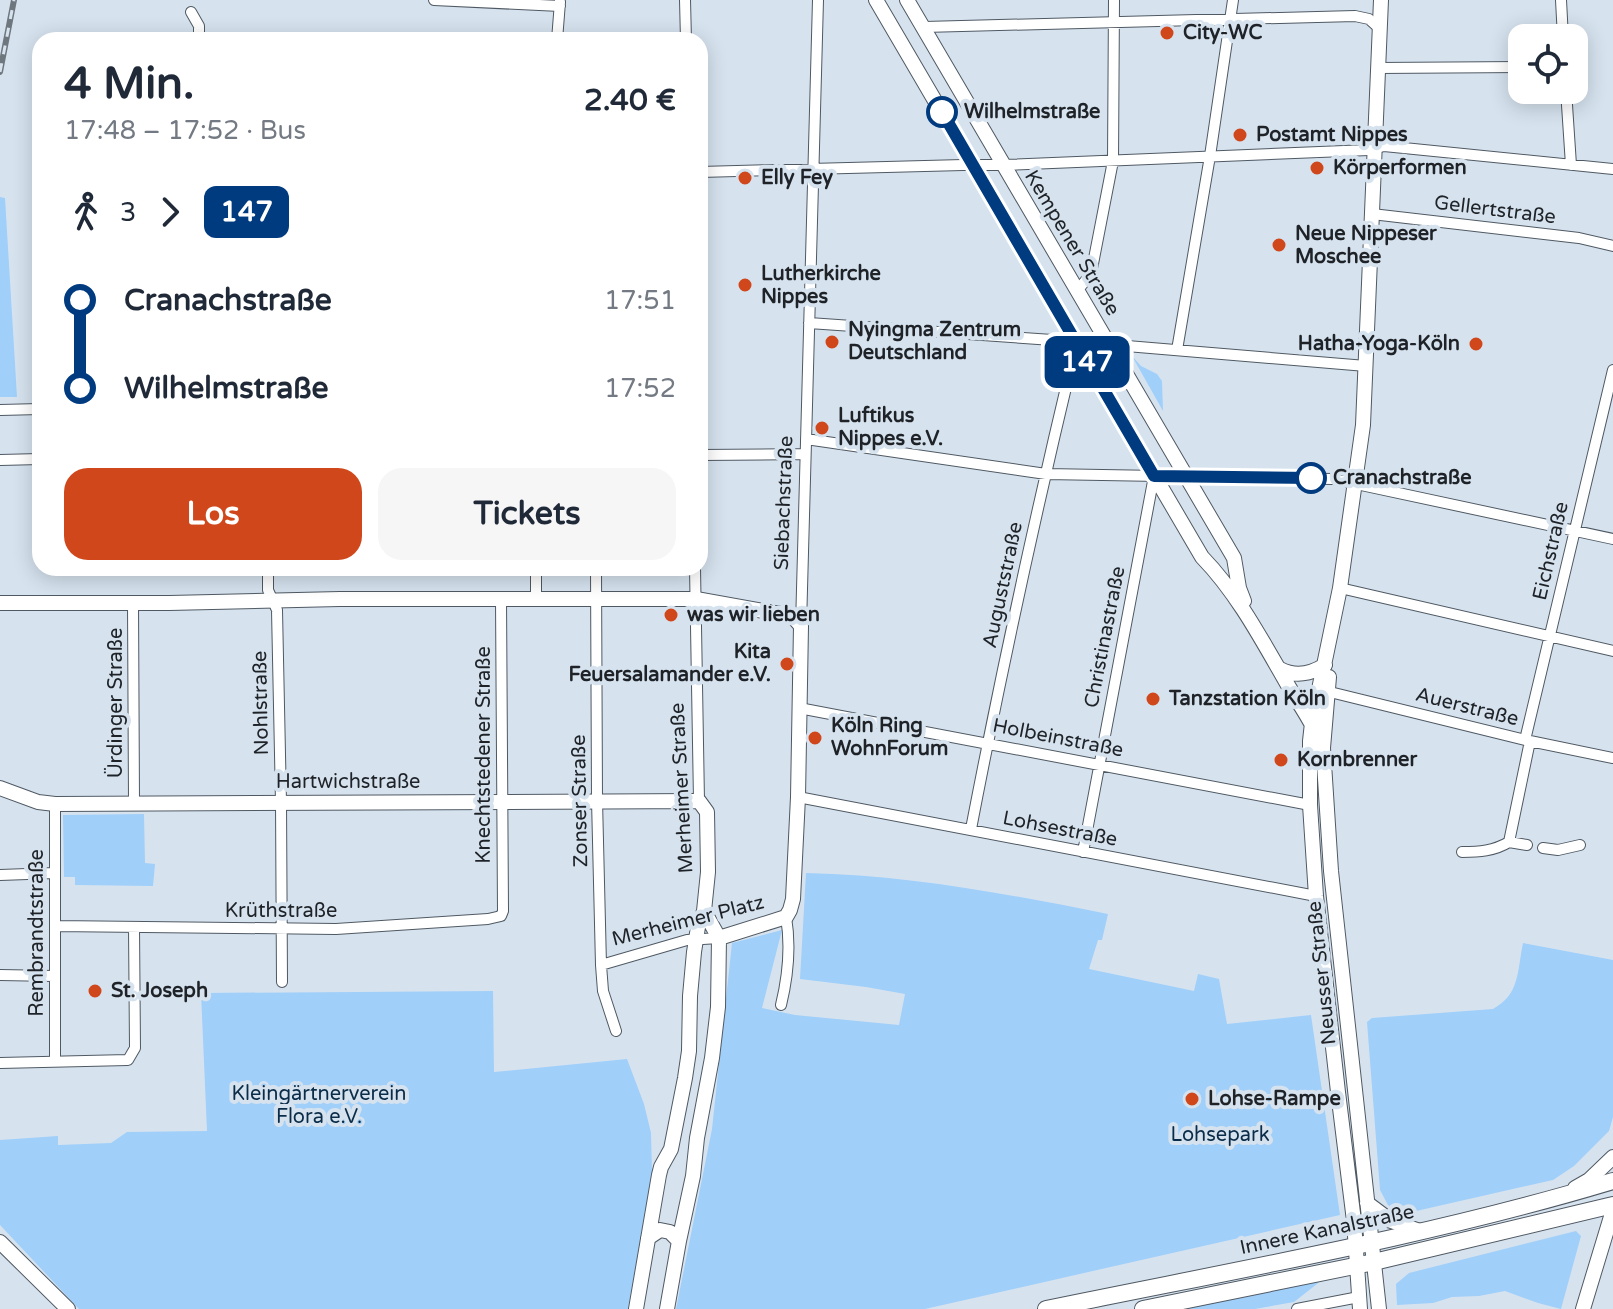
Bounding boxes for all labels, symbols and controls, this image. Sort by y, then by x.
place label: City-WC [1183,21,1262,45]
marker: City-WC [1158,24,1176,42]
map controls [1508,24,1588,104]
button: locate [1508,24,1588,104]
text: 4 Min. [64,58,194,111]
text: 2.40 € [584,82,676,119]
marker: Wilhelmstraße [927,97,957,127]
place label: Wilhelmstraße [964,100,1100,124]
text: 17:48 – 17:52 · Bus [64,115,306,146]
place label: Postamt Nippes [1256,123,1408,147]
marker: Postamt Nippes [1231,126,1249,144]
place label: Körperformen [1333,156,1467,180]
marker: Körperformen [1308,159,1326,177]
place label: Elly Fey [761,166,833,190]
street label: Kempener Straße [1019,166,1125,320]
marker: Elly Fey [736,169,754,187]
icon: walk [64,190,108,234]
icon: forward [148,190,192,234]
street label: Gellertstraße [1433,191,1557,229]
text: 147 [220,195,273,229]
text: 3 [120,197,136,228]
place label: Neue Nippeser Moschee [1295,222,1437,269]
marker: Neue Nippeser Moschee [1270,236,1288,254]
place label: Lutherkirche Nippes [761,262,881,309]
marker: Lutherkirche Nippes [736,276,754,294]
text: Cranachstraße [124,282,332,319]
text: 17:51 [604,285,676,316]
place label: Nyingma Zentrum Deutschland [848,318,1021,365]
place label: Hatha-Yoga-Köln [1298,332,1460,356]
marker: Nyingma Zentrum Deutschland [823,333,841,351]
marker: Hatha-Yoga-Köln [1467,335,1485,353]
line badge: 147 [1041,336,1133,388]
text: 147 [1061,345,1113,379]
text: Wilhelmstraße [124,370,329,407]
text: 17:52 [604,373,676,404]
place label: Luftikus Nippes e.V. [838,404,943,451]
marker: Luftikus Nippes e.V. [813,419,831,437]
street label: Siebachstraße [770,435,798,571]
marker: Cranachstraße [1296,463,1326,493]
place label: Cranachstraße [1333,466,1471,490]
button: Los [64,468,362,560]
button: Tickets [378,468,676,560]
street label: Eichstraße [1528,500,1574,602]
street label: Auguststraße [978,520,1028,650]
street label: Christinastraße [1079,564,1131,710]
place label: was wir lieben [687,603,820,627]
marker: was wir lieben [662,606,680,624]
street label: Ürdinger Straße [103,628,128,778]
place label: Kita Feuersalamander e.V. [569,640,771,687]
street label: Knechtstedener Straße [472,646,496,864]
street label: Nohlstraße [248,650,274,756]
marker: Kita Feuersalamander e.V. [778,655,796,673]
street label: Auerstraße [1413,683,1521,731]
place label: Tanzstation Köln [1168,687,1326,711]
marker: Tanzstation Köln [1144,690,1162,708]
street label: Merheimer Straße [666,702,698,874]
place label: Köln Ring WohnForum [831,714,948,761]
street label: Holbeinstraße [991,714,1125,762]
marker: Köln Ring WohnForum [806,729,824,747]
street label: Zonser Straße [567,734,593,868]
place label: Kornbrenner [1297,748,1417,772]
marker: Kornbrenner [1272,751,1290,769]
street label: Hartwichstraße [276,770,420,794]
street label: Lohsestraße [1001,806,1119,852]
street label: Rembrandtstraße [25,849,49,1017]
street label: Merheimer Platz [609,890,767,952]
street label: Krüthstraße [225,899,337,923]
street label: Neusser Straße [1303,900,1341,1046]
place label: St. Joseph [111,979,208,1003]
marker: St. Joseph [86,982,104,1000]
park label: Kleingärtnerverein Flora e.V. [232,1082,406,1129]
place label: Lohse-Rampe [1208,1087,1341,1111]
marker: Lohse-Rampe [1183,1090,1201,1108]
park label: Lohsepark [1170,1123,1270,1147]
street label: Innere Kanalstraße [1238,1200,1416,1260]

